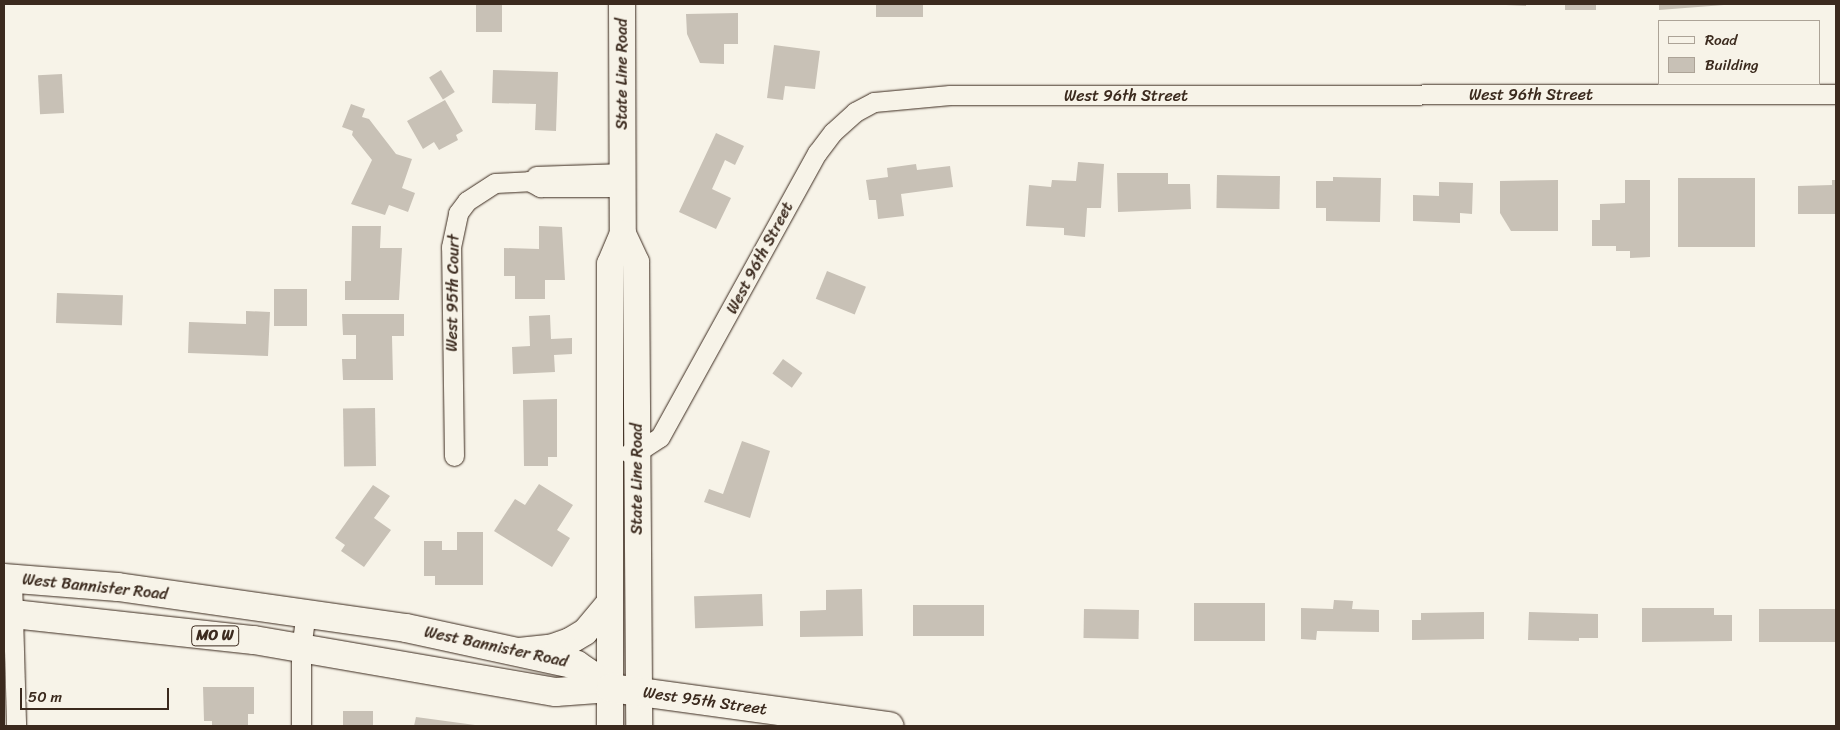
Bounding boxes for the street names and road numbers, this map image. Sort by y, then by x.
street label: State Line Road [612,18,632,130]
street label: West 96th Street [1469,85,1593,105]
street label: West 96th Street [1064,86,1188,106]
street label: West 96th Street [722,199,798,317]
street label: West 95th Court [442,234,464,352]
street label: State Line Road [627,423,647,535]
street label: West Bannister Road [22,570,168,604]
street label: West Bannister Road [423,623,569,671]
road number: MO W [191,624,239,648]
street label: West 95th Street [642,683,768,719]

